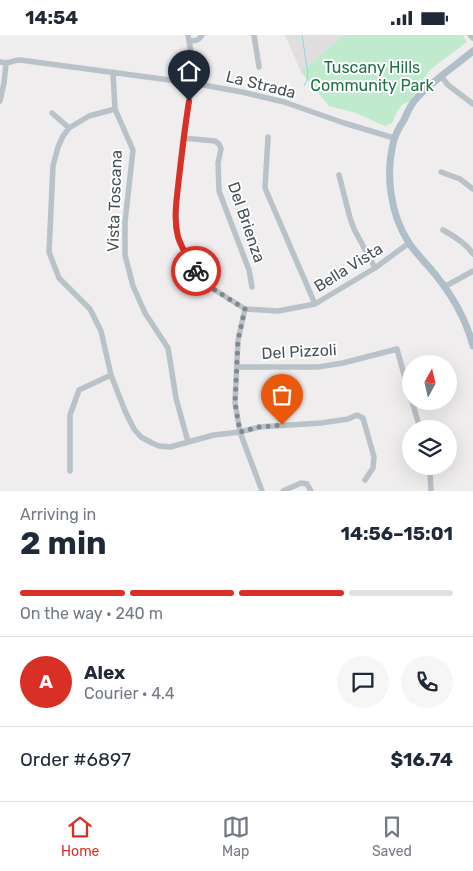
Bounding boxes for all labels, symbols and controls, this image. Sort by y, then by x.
text: 14:54 [25,6,78,29]
pin [168,50,210,101]
icon: home [175,57,203,85]
park label: Tuscany Hills Community Park [310,58,434,95]
street label: La Strada [224,67,298,102]
street label: Vista Toscana [103,150,126,252]
street label: Del Brienza [224,179,269,265]
street label: Bella Vista [310,239,386,296]
courier [171,246,221,296]
icon: bike [182,257,210,285]
street label: Del Pizzoli [261,340,337,363]
north arrow [402,355,458,410]
map controls [402,355,457,475]
pin [261,374,303,425]
icon: bag [268,381,296,409]
button: layers [402,420,457,475]
text: Arriving in [20,505,96,524]
text: 14:56–15:01 [340,522,453,545]
text: 2 min [20,524,107,562]
text: On the way · 240 m [20,604,163,623]
button: chat [337,656,389,708]
button: phone [401,656,453,708]
text: Alex [84,661,125,684]
text: A [39,670,53,693]
text: Courier · 4.4 [84,684,175,703]
text: Order #6897 [20,748,131,771]
text: $16.74 [390,748,453,771]
tab: Home [61,813,99,860]
tab: Map [222,813,250,860]
tab: Saved [372,813,412,860]

